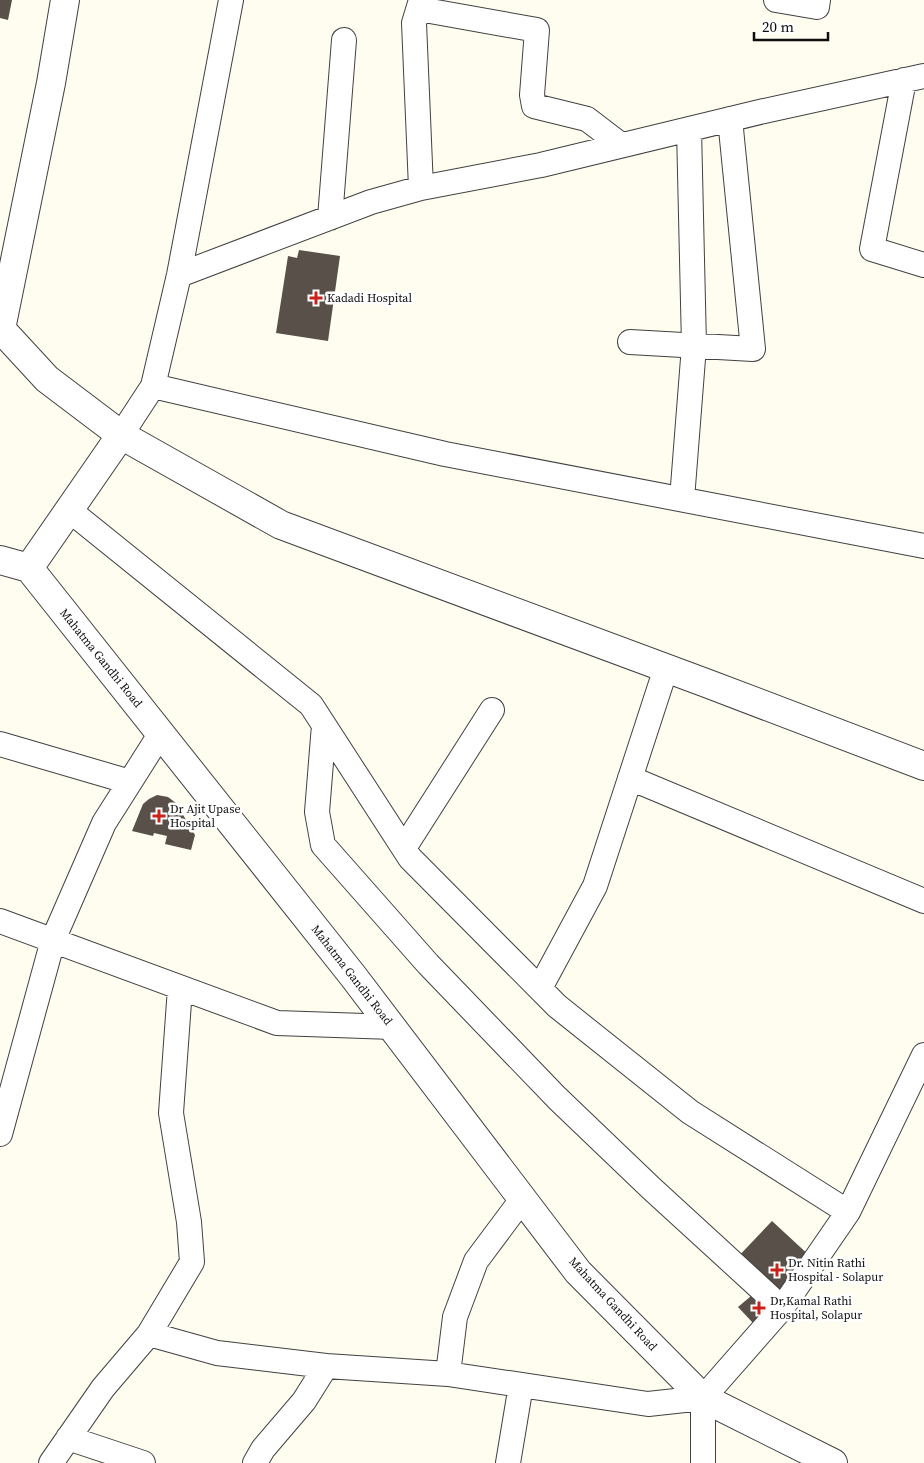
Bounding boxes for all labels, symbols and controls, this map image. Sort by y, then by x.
scale bar [754,10,828,42]
text: 20 m [762,16,794,37]
place label: Kadadi Hospital [327,290,412,306]
marker: Kadadi Hospital [309,291,323,305]
street label: Mahatma Gandhi Road [56,605,146,711]
place label: Dr Ajit Upase Hospital [170,801,241,831]
marker: Dr Ajit Upase Hospital [152,809,166,823]
street label: Mahatma Gandhi Road [308,922,396,1028]
street label: Mahatma Gandhi Road [565,1254,661,1354]
place label: Dr. Nitin Rathi Hospital - Solapur [788,1255,883,1285]
marker: Dr. Nitin Rathi Hospital - Solapur [770,1263,784,1277]
place label: Dr,Kamal Rathi Hospital, Solapur [770,1293,862,1323]
marker: Dr,Kamal Rathi Hospital, Solapur [752,1301,766,1315]

